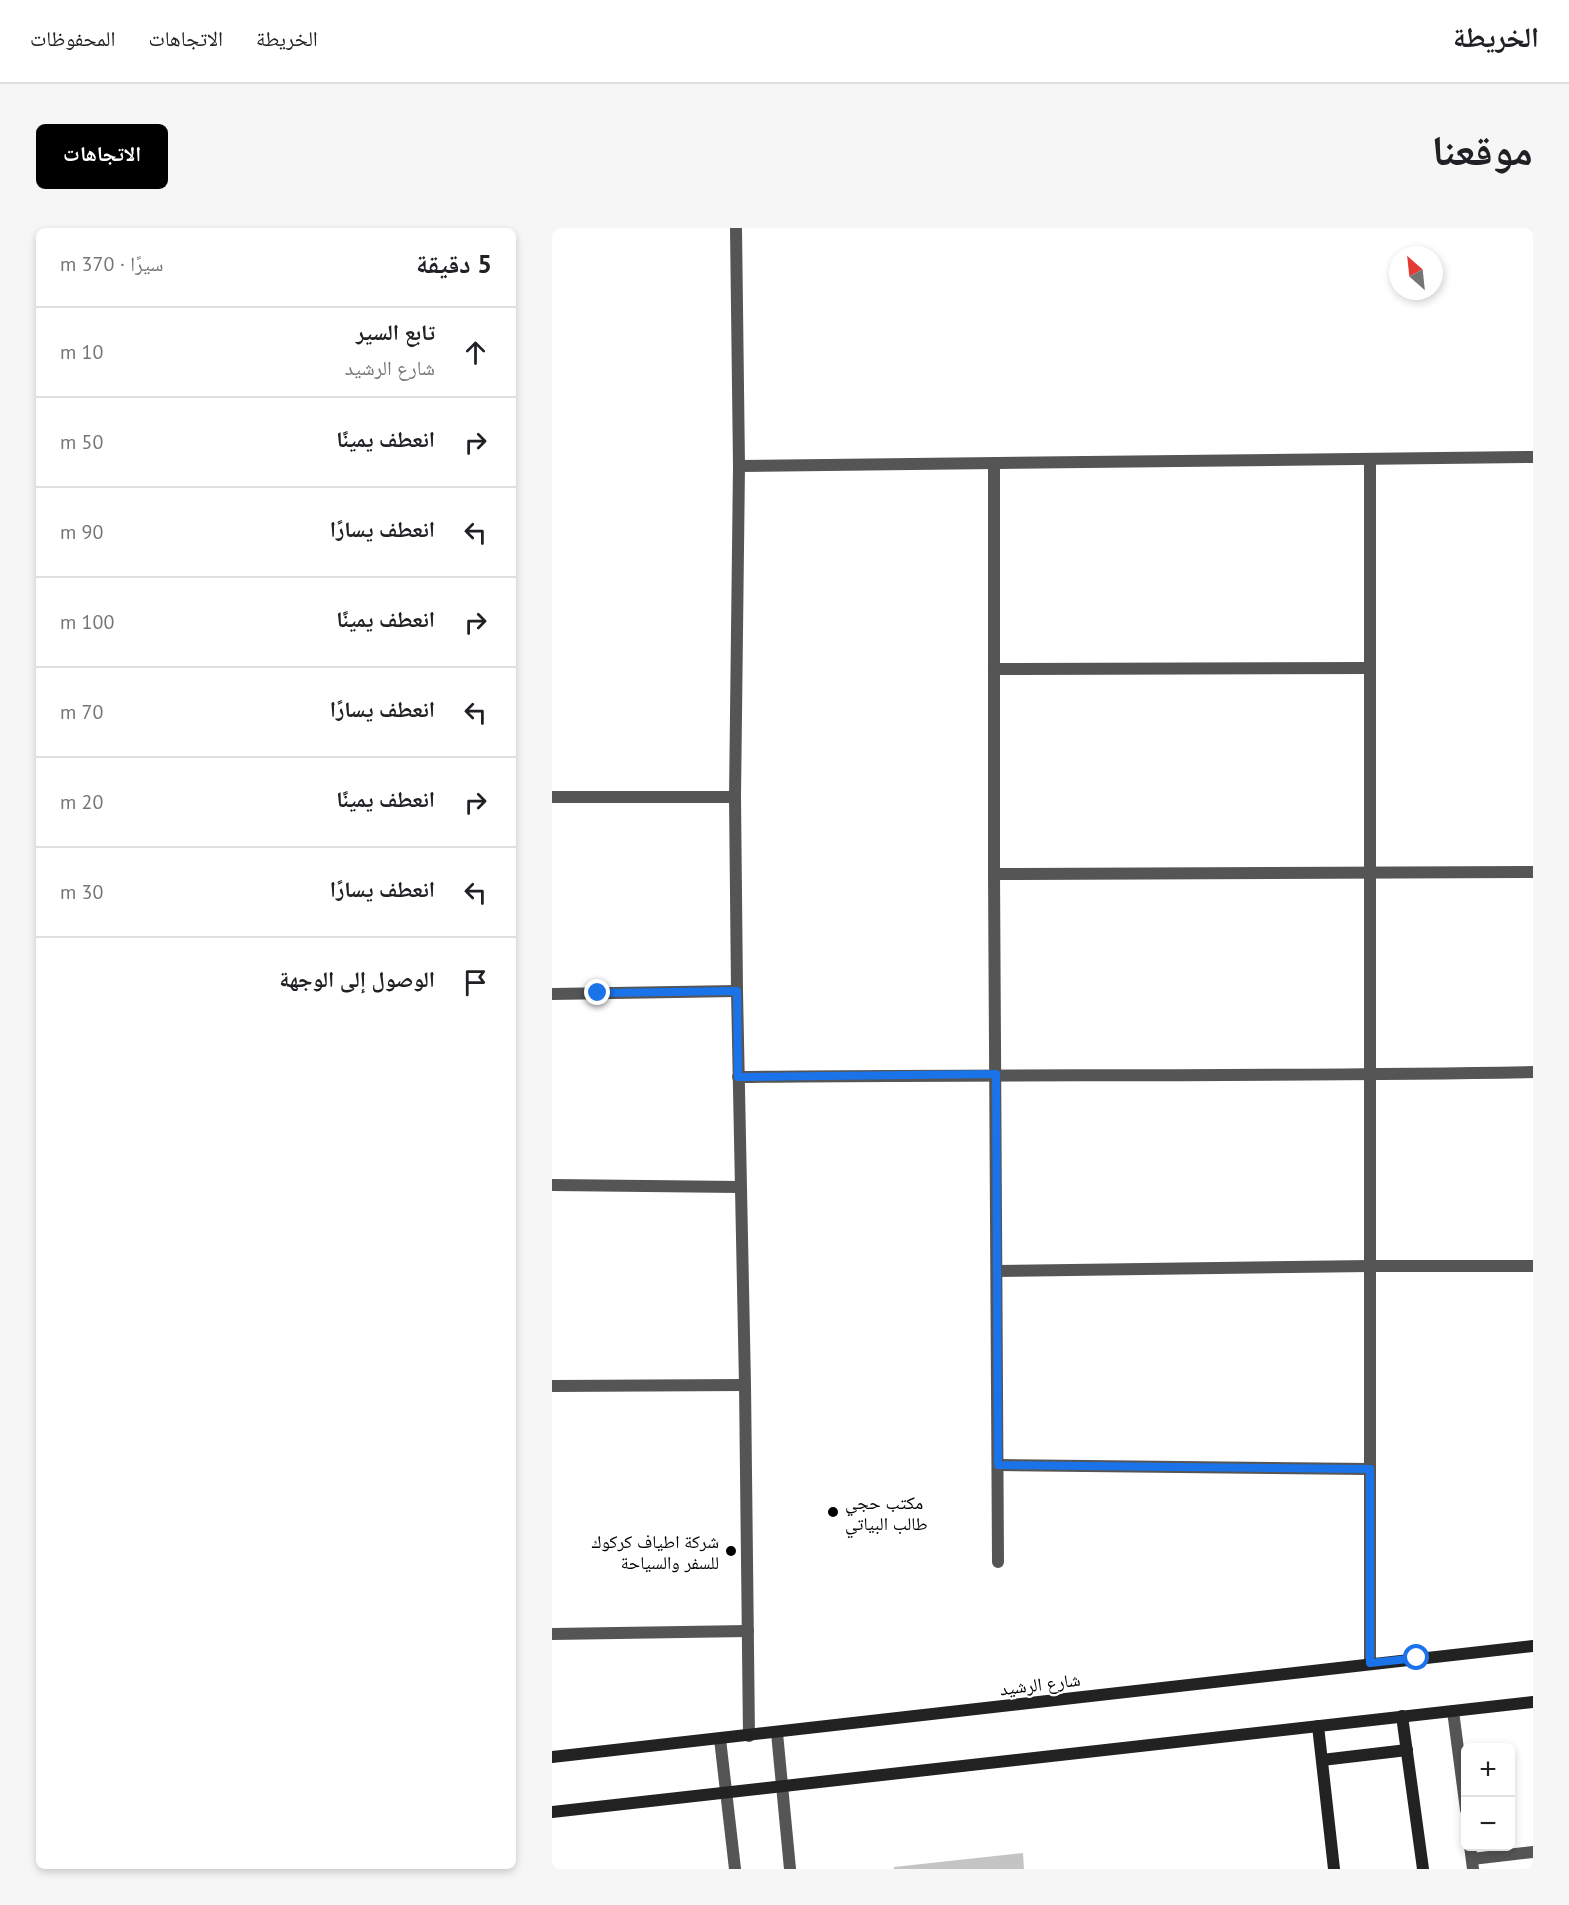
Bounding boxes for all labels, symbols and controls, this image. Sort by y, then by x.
text: الخريطة [1453,18,1539,55]
text: المحفوظات [30,25,115,52]
text: الاتجاهات [148,25,223,52]
text: الخريطة [256,25,318,52]
text: موقعنا [1432,122,1533,177]
button: الاتجاهات [36,124,168,189]
north arrow [1389,246,1443,300]
text: 5 دقيقة [416,247,492,280]
text: سيرًا · 370 m [60,251,164,277]
text: تابع السير [356,318,435,346]
icon: ahead [459,336,492,369]
text: 10 m [60,339,103,365]
text: شارع الرشيد [345,355,435,381]
text: انعطف يمينًا [336,425,435,453]
icon: right [459,426,492,459]
text: 50 m [60,429,103,455]
text: انعطف يسارًا [330,515,435,543]
icon: left [459,516,492,549]
text: 90 m [60,519,103,545]
text: انعطف يمينًا [336,605,435,633]
icon: right [459,606,492,639]
text: 100 m [60,609,114,635]
text: انعطف يسارًا [330,695,435,723]
icon: left [459,696,492,729]
text: 70 m [60,699,103,725]
text: انعطف يمينًا [336,785,435,813]
icon: right [459,786,492,819]
text: 20 m [60,789,103,815]
text: انعطف يسارًا [330,875,435,903]
icon: left [459,876,492,909]
text: 30 m [60,879,103,905]
text: الوصول إلى الوجهة [279,965,435,993]
icon: arrive [459,966,492,999]
route end [584,979,610,1005]
place label: مكتب حجي طالب البياتي [845,1491,928,1538]
marker: مكتب حجي طالب البياتي [826,1505,840,1519]
place label: شركة اطياف كركوك للسفر والسياحة [592,1530,719,1574]
marker: شركة اطياف كركوك للسفر والسياحة [724,1544,738,1558]
route start [1403,1644,1429,1670]
street label: شارع الرشيد [998,1668,1082,1700]
map controls [1461,1743,1515,1851]
button: + [1461,1743,1515,1797]
button: − [1461,1797,1515,1851]

